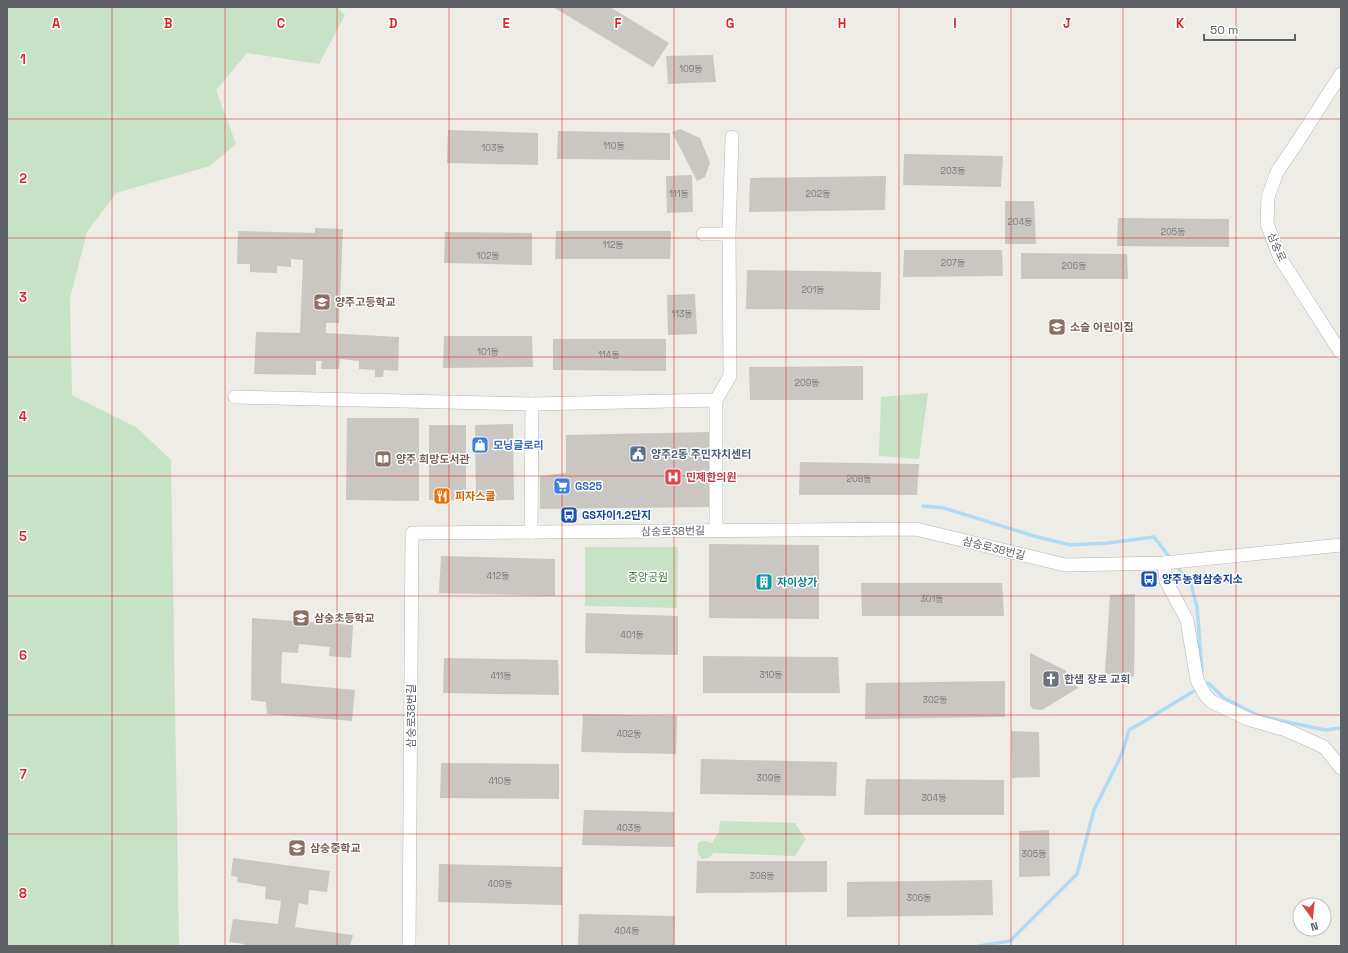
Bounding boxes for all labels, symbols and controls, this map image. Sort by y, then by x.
text: A [52,15,61,32]
text: B [164,15,173,32]
text: C [277,15,285,32]
text: D [389,15,398,32]
text: E [502,15,510,32]
text: F [615,15,622,32]
text: G [726,15,734,32]
text: H [838,15,846,32]
text: I [953,15,957,32]
text: J [1063,15,1071,32]
text: K [1176,15,1185,32]
scale bar [1204,16,1295,42]
text: 50 m [1210,22,1238,38]
text: 1 [20,51,26,68]
house number: 109동 [679,63,703,75]
house number: 110동 [603,140,625,152]
house number: 103동 [481,142,505,154]
house number: 203동 [941,165,965,177]
text: 2 [19,170,27,187]
house number: 111동 [669,188,689,200]
house number: 202동 [806,188,830,200]
house number: 204동 [1007,216,1033,228]
house number: 205동 [1161,226,1185,238]
street label: 삼숭로 [1264,230,1290,264]
house number: 112동 [602,239,624,251]
house number: 102동 [476,250,500,262]
house number: 207동 [941,257,965,269]
house number: 206동 [1062,260,1086,272]
house number: 201동 [801,284,825,296]
text: 3 [19,289,27,306]
school or university icon: 양주고등학교 [312,292,332,312]
place label: 양주고등학교 [335,295,396,309]
house number: 113동 [671,308,693,320]
school or university icon: 소슬 어린이집 [1047,317,1067,337]
place label: 소슬 어린이집 [1070,320,1134,334]
house number: 101동 [477,346,499,358]
house number: 114동 [598,349,620,361]
house number: 209동 [795,377,819,389]
text: 4 [19,408,27,425]
shop icon: 모닝글로리 [470,435,490,455]
place label: 모닝글로리 [493,438,544,452]
public building icon: 양주2동 주민자치센터 [628,444,648,464]
place label: 양주2동 주민자치센터 [651,447,751,461]
library icon: 양주 희망도서관 [373,449,393,469]
place label: 양주 희망도서관 [396,452,470,466]
hospital icon: 민제한의원 [663,467,683,487]
place label: 민제한의원 [686,470,737,484]
house number: 208동 [846,473,872,485]
supermarket icon: GS25 [552,476,572,496]
place label: GS25 [575,479,602,493]
restaurant icon: 피자스쿨 [432,486,452,506]
place label: 피자스쿨 [455,489,495,503]
bus stop icon: GS자이1.2단지 [559,505,579,525]
place label: GS자이1.2단지 [582,508,651,522]
street label: 삼숭로38번길 [641,523,705,539]
text: 5 [19,528,27,545]
street label: 삼숭로38번길 [961,533,1027,563]
bus stop icon: 양주농협삼숭지소 [1139,569,1159,589]
house number: 412동 [487,570,509,582]
park label: 중앙공원 [628,570,668,584]
building icon: 자이상가 [754,572,774,592]
place label: 양주농협삼숭지소 [1162,572,1243,586]
place label: 자이상가 [777,575,817,589]
house number: 301동 [920,593,944,605]
school or university icon: 삼숭초등학교 [291,608,311,628]
place label: 삼숭초등학교 [314,611,375,625]
house number: 401동 [620,629,644,641]
text: 6 [19,647,27,664]
house number: 310동 [759,669,783,681]
church icon: 한샘 장로 교회 [1041,669,1061,689]
house number: 411동 [490,670,512,682]
place label: 한샘 장로 교회 [1064,672,1130,686]
street label: 삼숭로38번길 [404,684,418,748]
house number: 302동 [923,694,947,706]
house number: 402동 [616,728,642,740]
text: 7 [19,766,27,783]
house number: 309동 [757,772,782,784]
house number: 410동 [488,775,512,787]
house number: 304동 [921,792,947,804]
house number: 403동 [616,822,642,834]
school or university icon: 삼숭중학교 [287,838,307,858]
place label: 삼숭중학교 [310,841,361,855]
house number: 305동 [1022,848,1046,860]
house number: 308동 [749,870,775,882]
house number: 409동 [487,878,513,890]
text: 8 [19,885,27,902]
house number: 306동 [907,892,932,904]
north arrow [1292,897,1332,937]
text: N [1309,919,1320,934]
house number: 404동 [614,925,640,937]

